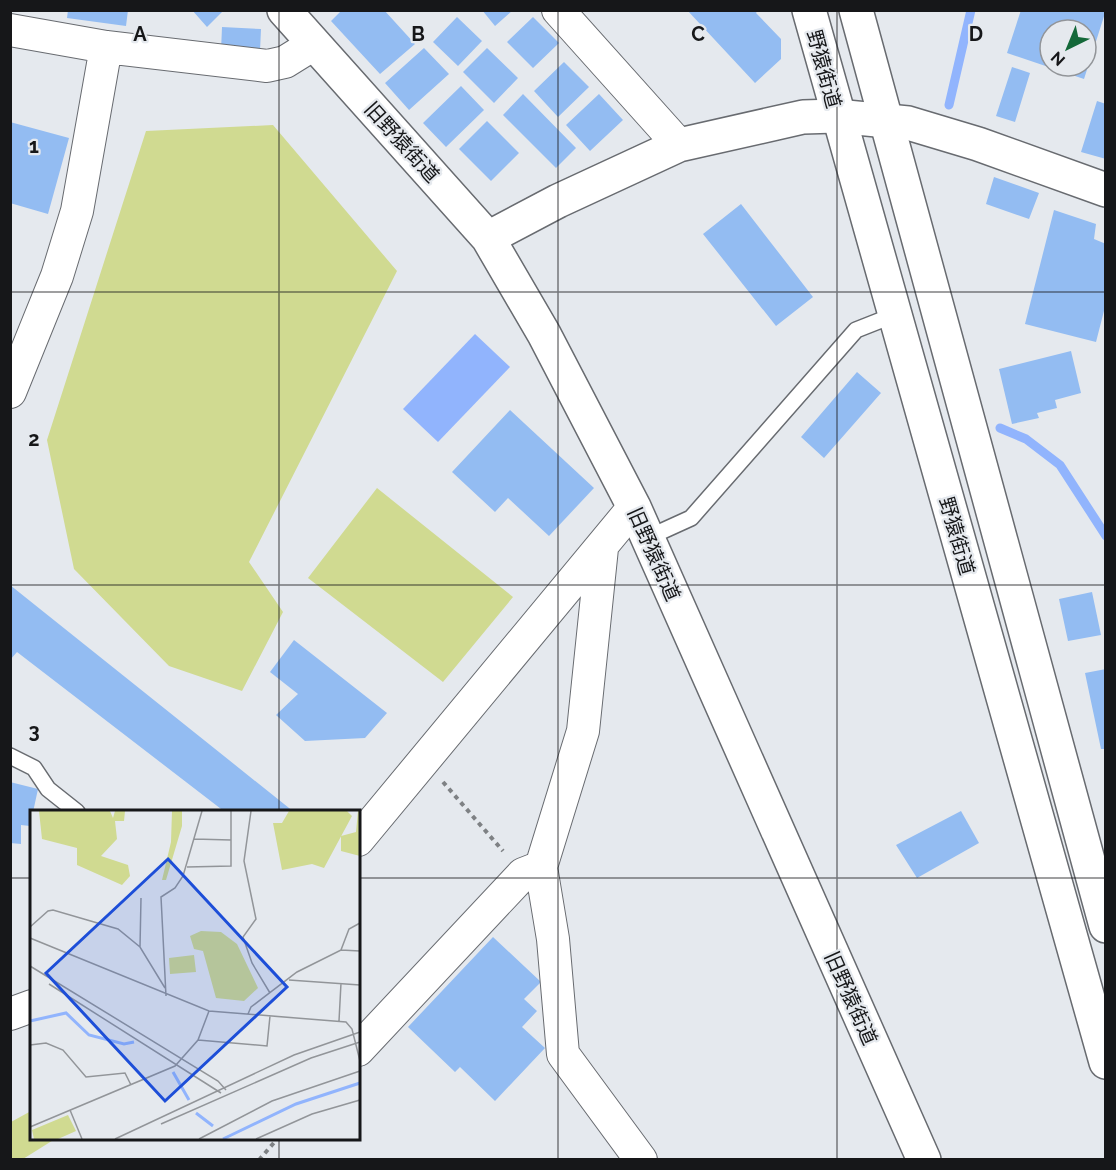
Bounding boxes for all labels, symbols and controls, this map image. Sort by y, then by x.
north arrow [1038,18,1098,78]
text: A [133,22,147,46]
text: B [411,22,425,46]
text: C [691,22,705,46]
text: D [969,22,983,46]
street label: 野猿街道 [802,27,846,111]
text: N [1047,47,1069,70]
street label: 旧野猿街道 [360,97,444,187]
text: 1 [29,134,39,158]
text: 2 [28,427,40,451]
street label: 野猿街道 [934,494,980,578]
street label: 旧野猿街道 [623,503,685,605]
text: 3 [28,719,40,743]
inset map [30,810,360,1140]
street label: 旧野猿街道 [820,947,882,1049]

